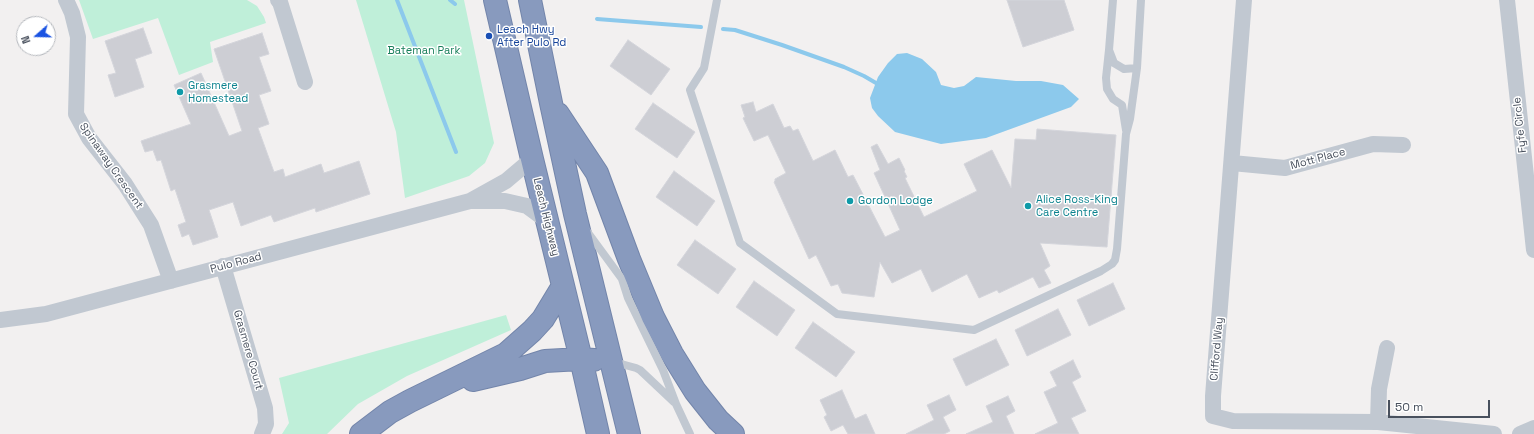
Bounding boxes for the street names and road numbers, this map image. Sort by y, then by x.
street label: Fyfe Circle [1511,96,1529,154]
street label: Spinaway Crescent [76,120,146,212]
street label: Mott Place [1289,145,1347,173]
street label: Leach Highway [530,177,562,257]
street label: Pulo Road [209,250,263,276]
street label: Grasmere Court [230,309,266,391]
street label: Clifford Way [1208,317,1226,381]

